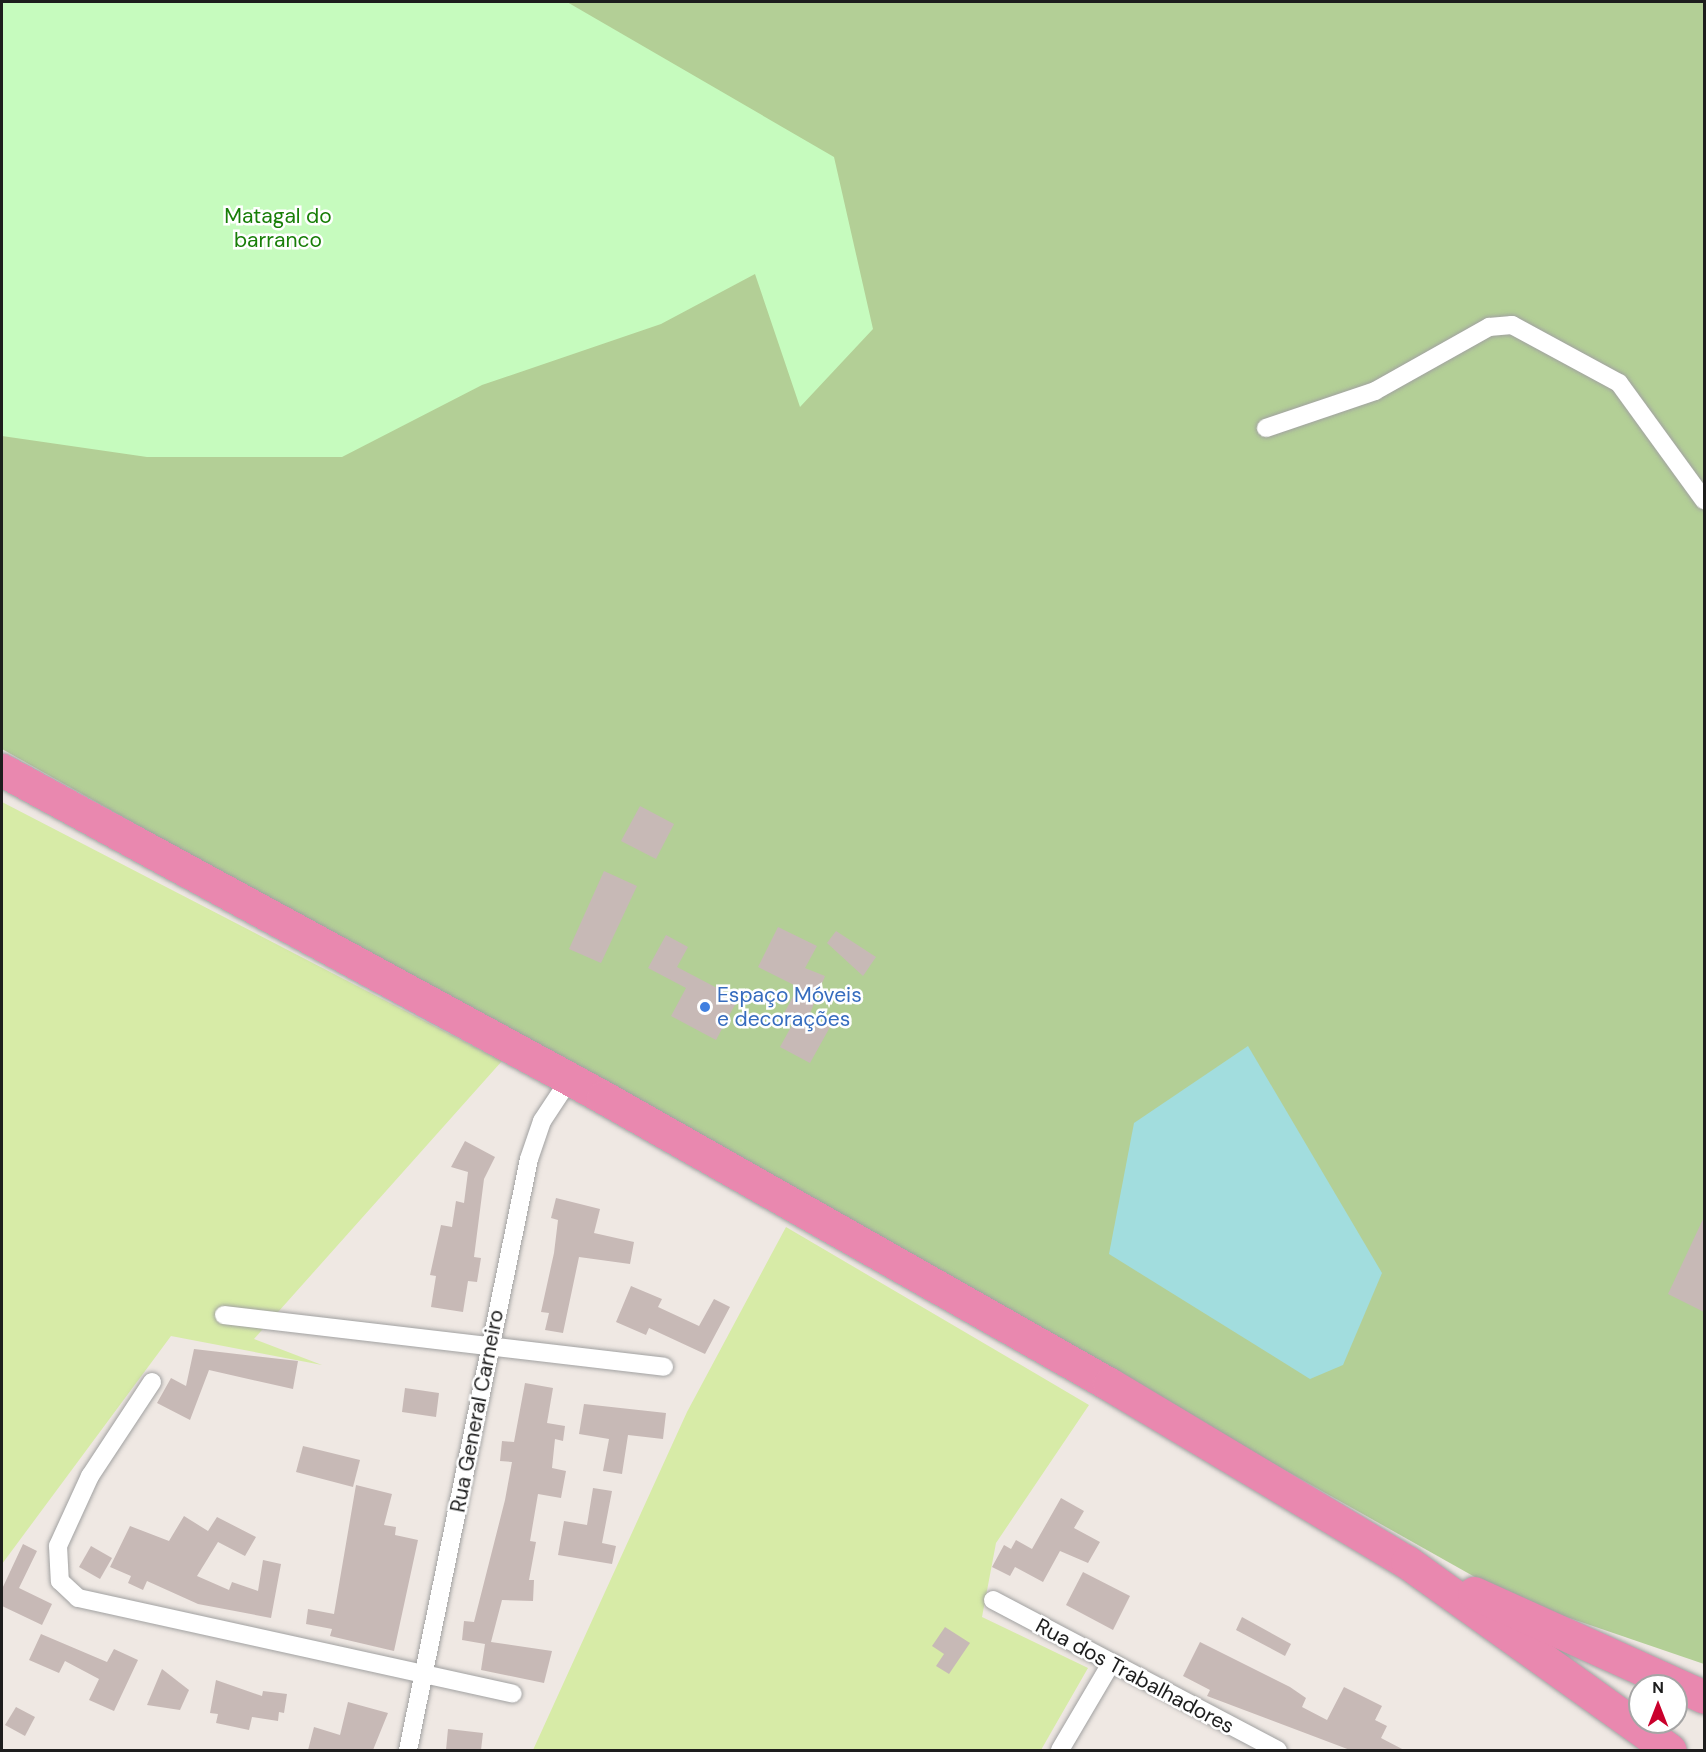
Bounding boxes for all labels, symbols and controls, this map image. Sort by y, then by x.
park label: Matagal do barranco [224,203,332,253]
place label: Espaço Móveis e decorações [717,982,862,1032]
marker: Espaço Móveis e decorações [698,1000,712,1014]
street label: Rua General Carneiro [445,1308,509,1514]
street label: Rua dos Trabalhadores [1031,1613,1239,1739]
north arrow [1628,1674,1688,1734]
text: N [1652,1677,1664,1698]

